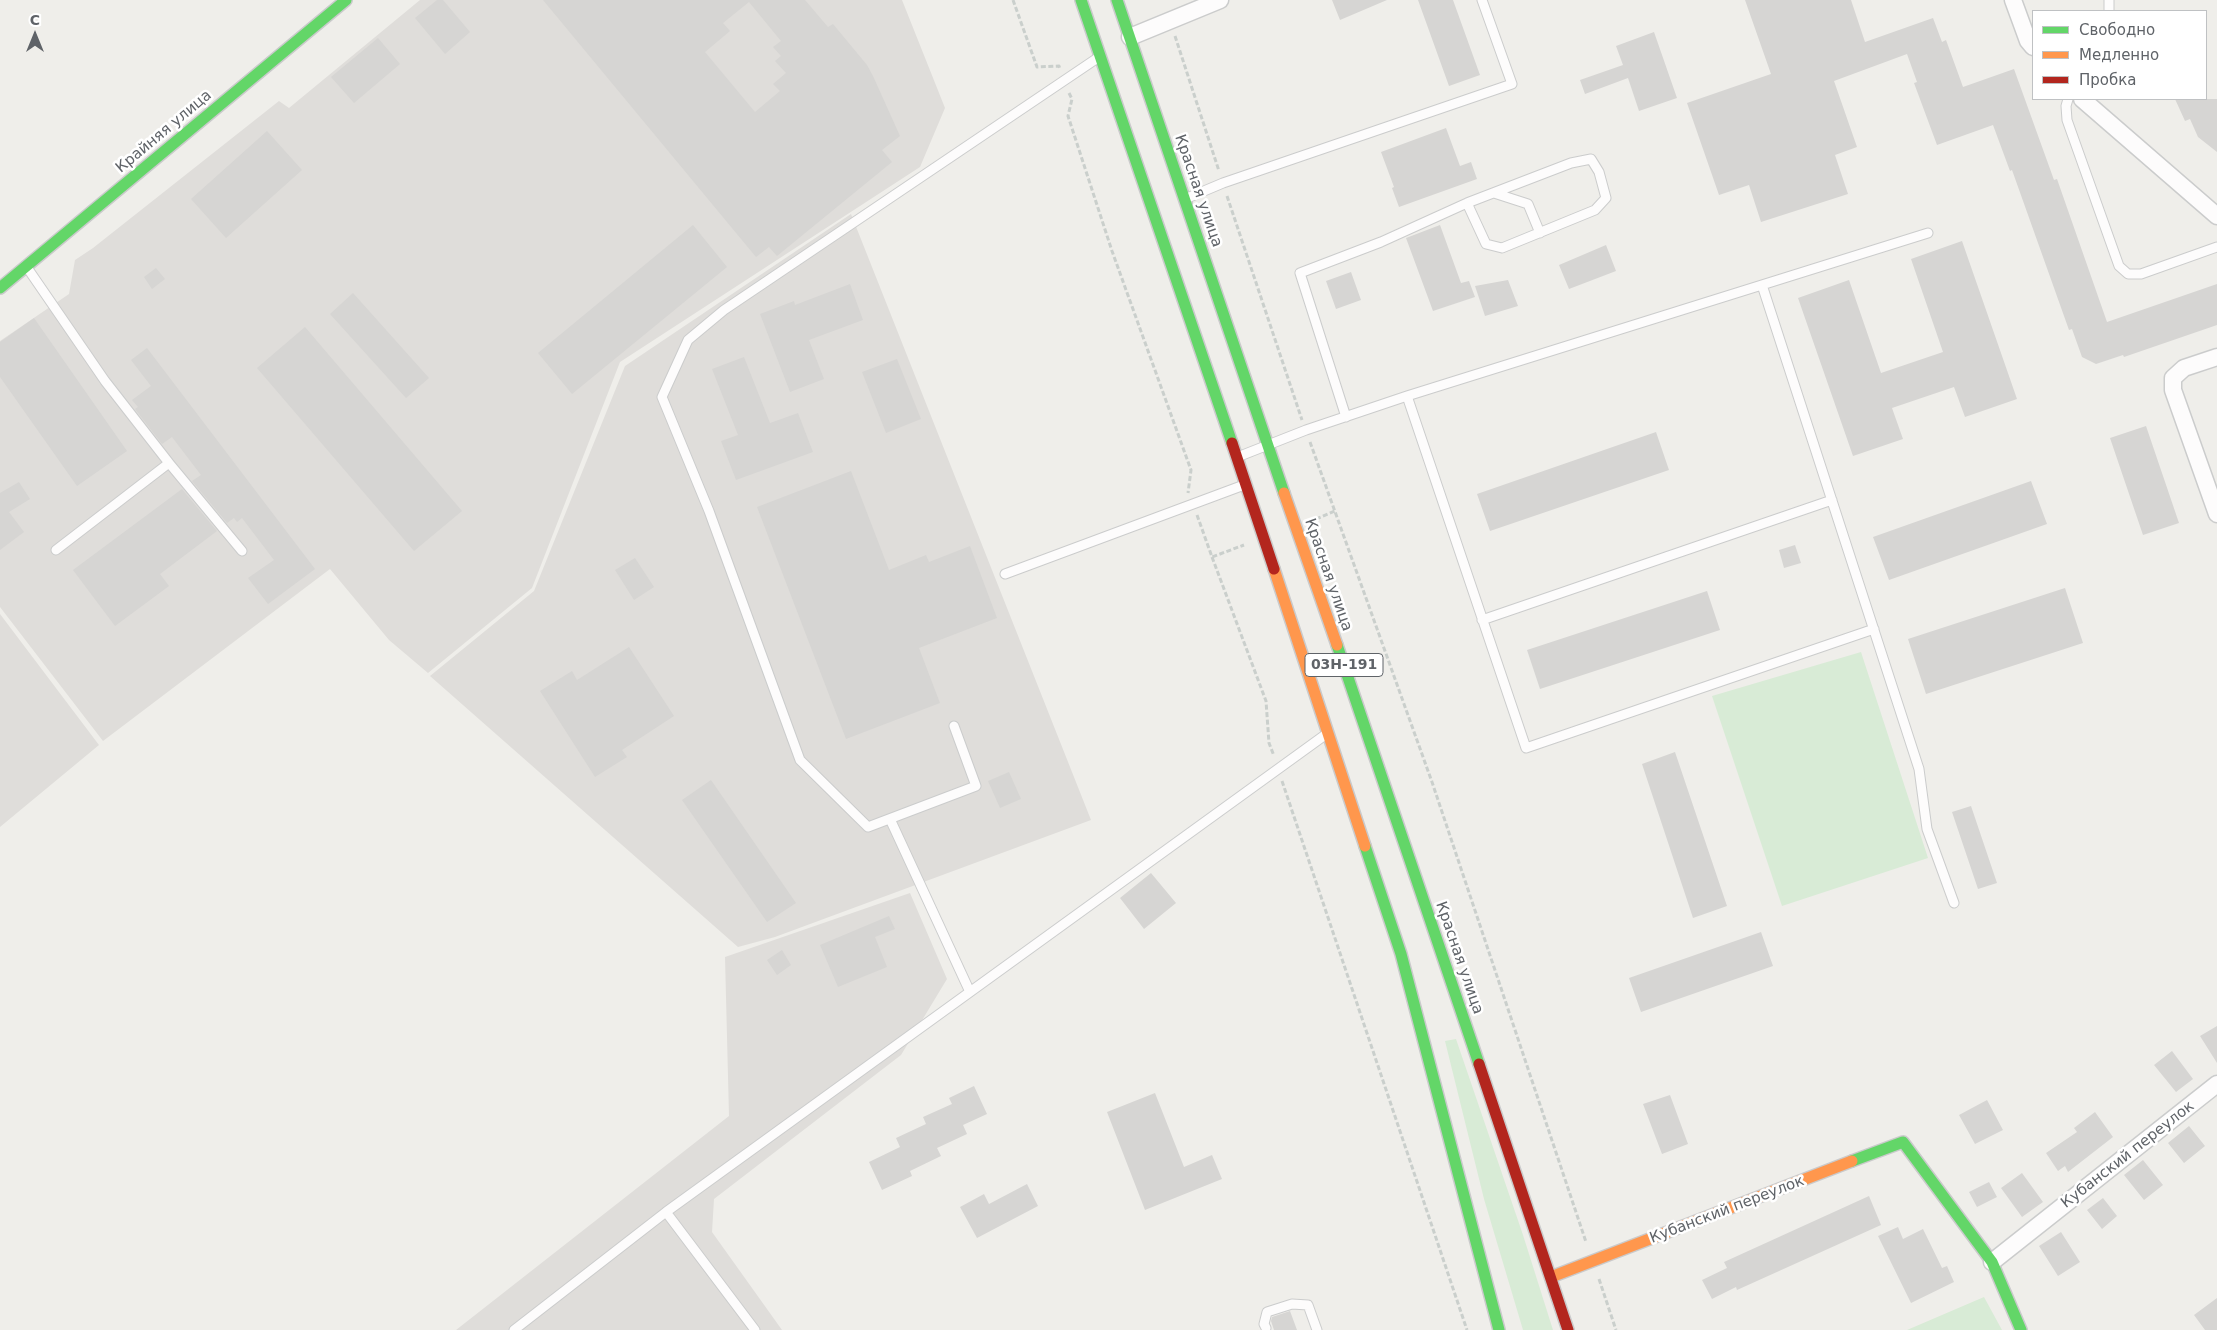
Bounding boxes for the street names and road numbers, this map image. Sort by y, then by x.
street label: Крайняя улица [113,87,215,177]
street label: Красная улица [1170,132,1226,250]
street label: Красная улица [1300,516,1356,634]
road number: 03Н-191 [1305,654,1383,676]
street label: Красная улица [1431,899,1487,1017]
street label: Кубанский переулок [2058,1097,2198,1213]
street label: Кубанский переулок [1647,1172,1807,1248]

